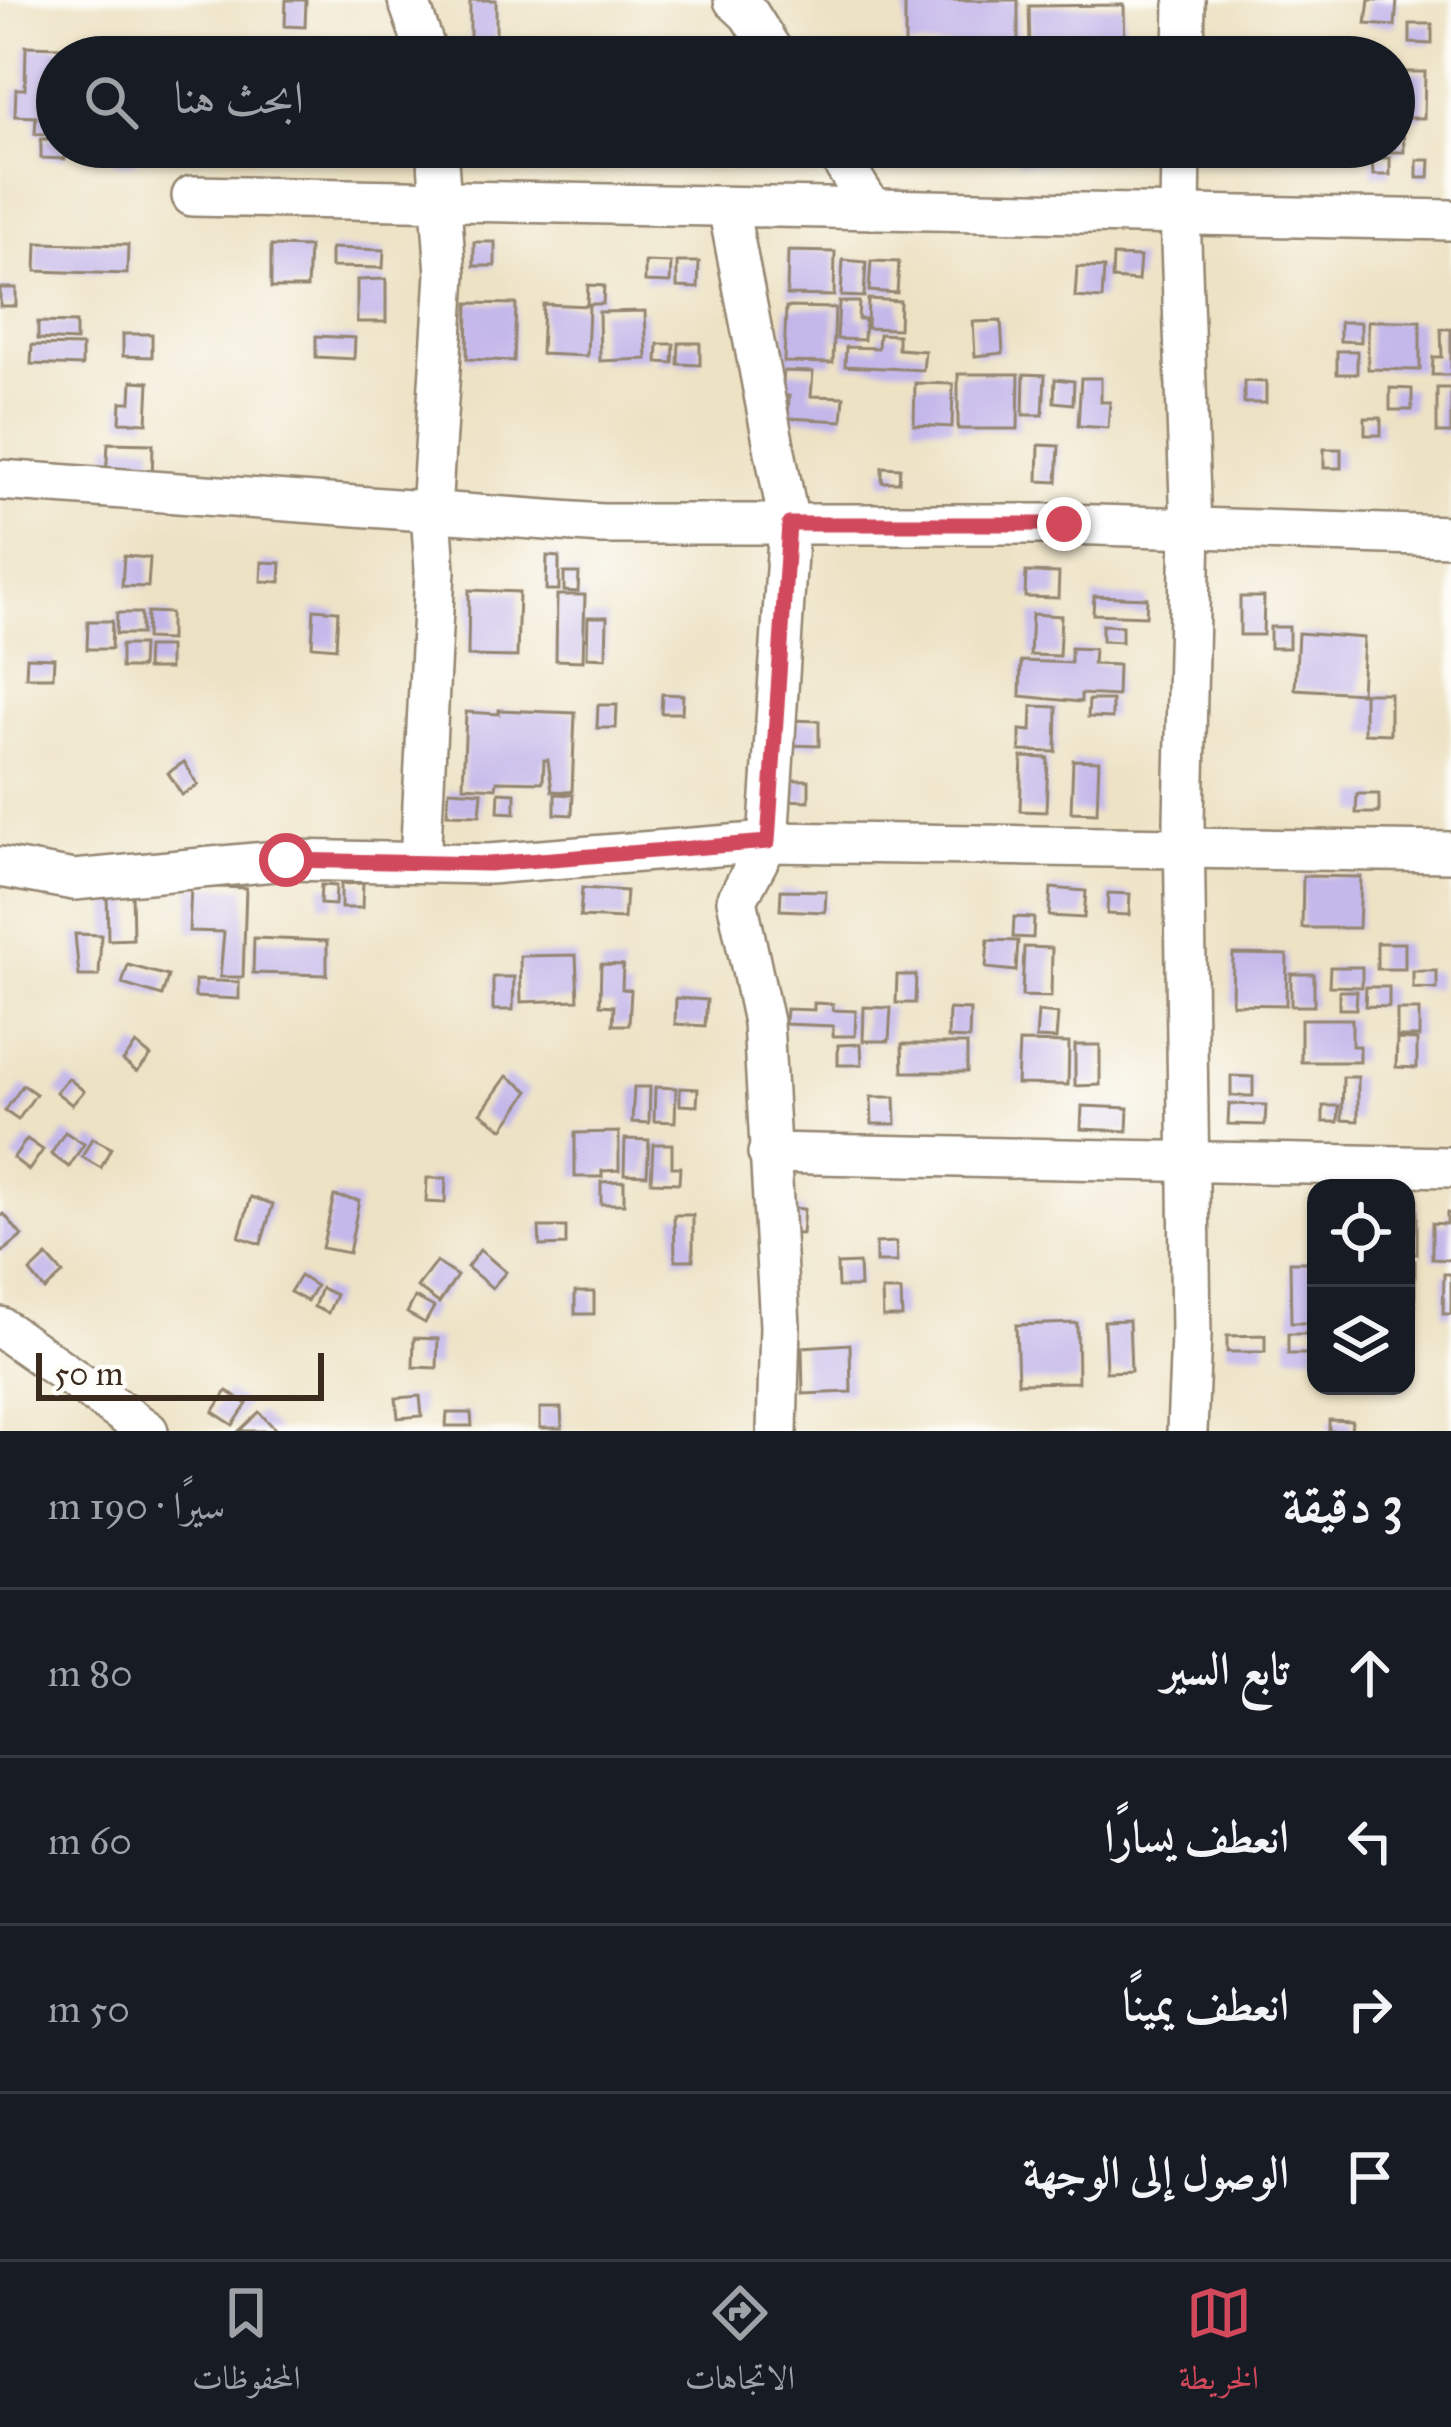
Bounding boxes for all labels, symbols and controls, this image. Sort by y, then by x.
search box [36,36,1415,168]
icon: search [78,69,144,135]
text: ابحث هنا [174,70,304,125]
route end [1037,497,1091,551]
route start [259,833,313,887]
map controls [1307,1179,1415,1395]
button: locate [1307,1179,1415,1287]
button: layers [1307,1287,1415,1395]
scale bar [36,1347,324,1400]
text: 50 m [54,1354,123,1394]
text: 3 دقيقة [1283,1474,1403,1536]
text: سيرًا · 190 m [48,1482,225,1530]
icon: ahead [1337,1640,1403,1706]
text: تابع السير [1162,1641,1289,1696]
text: 80 m [48,1649,133,1697]
icon: left [1337,1808,1403,1874]
text: انعطف يسارًا [1104,1809,1289,1864]
text: 60 m [48,1817,132,1865]
icon: right [1337,1976,1403,2042]
text: انعطف يمينًا [1123,1977,1289,2032]
text: 50 m [48,1985,130,2033]
icon: arrive [1337,2144,1403,2210]
text: الوصول إلى الوجهة [1023,2145,1289,2200]
tab: المحفوظات [192,2280,301,2410]
tab: الاتجاهات [685,2280,795,2410]
tab: الخريطة [1179,2280,1259,2410]

